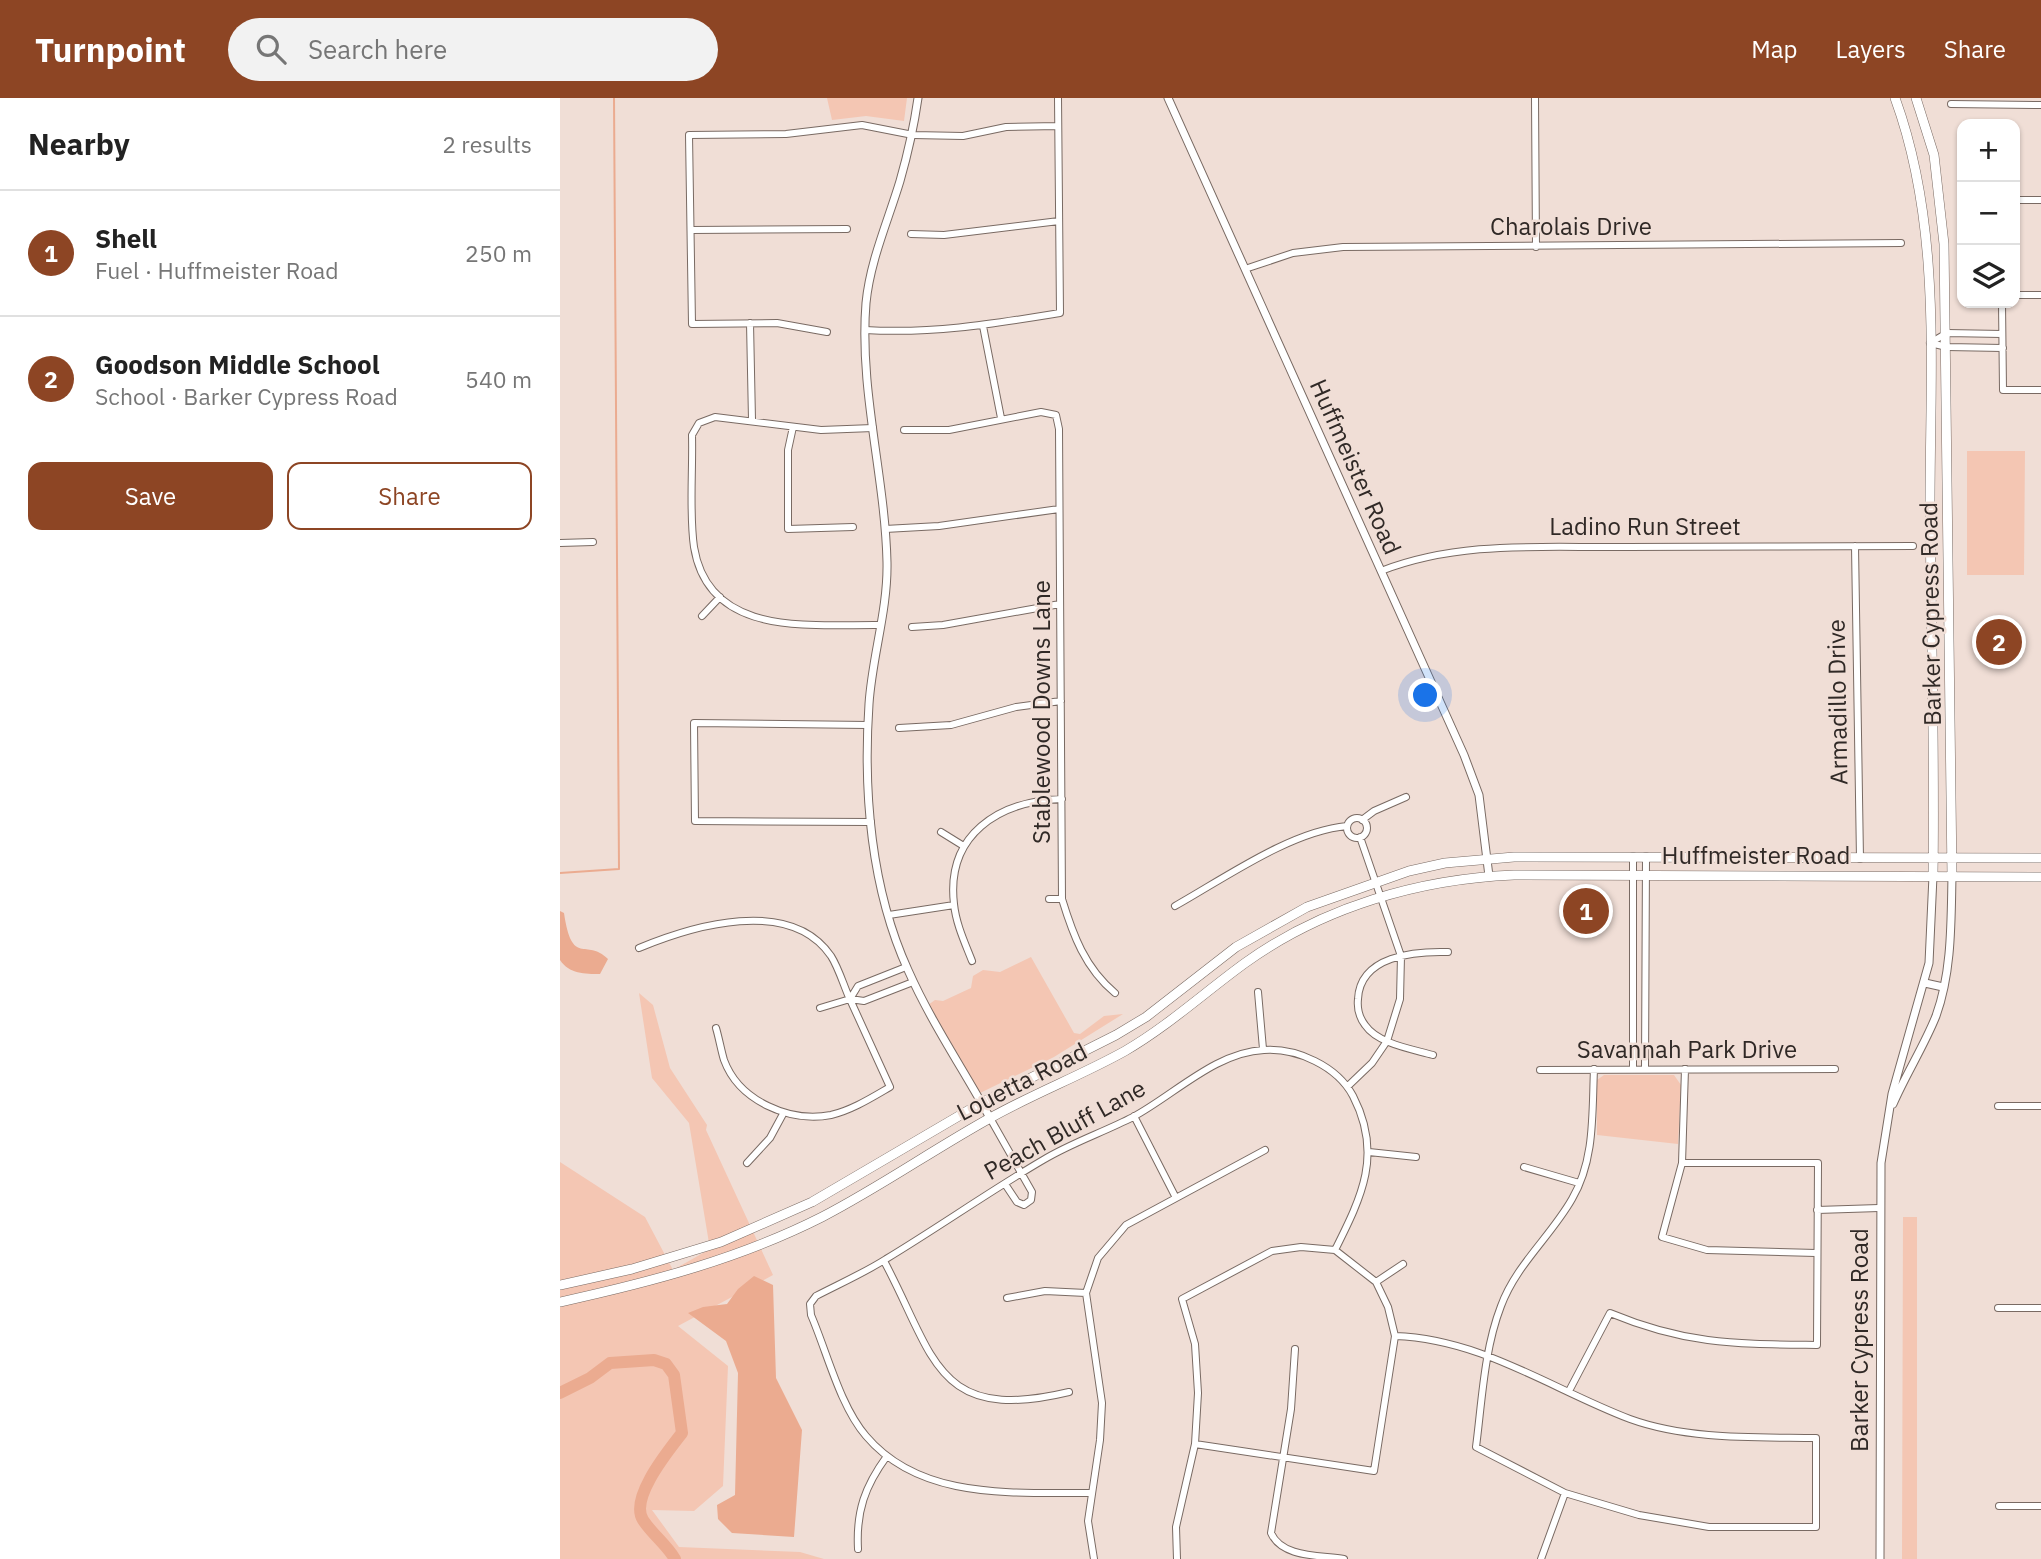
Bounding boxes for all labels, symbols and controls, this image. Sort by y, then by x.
search box [228,18,718,81]
text: Turnpoint [35,28,186,71]
icon: search [252,30,290,68]
text: Search here [308,32,447,66]
text: Map [1751,33,1798,65]
text: Layers [1836,33,1906,65]
text: Share [1944,33,2006,65]
map controls [1957,119,2020,308]
button: + [1957,119,2020,182]
text: Nearby [28,124,130,163]
text: 2 results [442,129,532,159]
button: − [1957,182,2020,245]
street label: Charolais Drive [1490,210,1652,242]
text: Shell [95,221,157,255]
text: 1 [44,238,58,268]
text: 250 m [465,238,532,268]
button: layers [1957,245,2020,308]
text: Fuel · Huffmeister Road [95,255,339,285]
text: Goodson Middle School [95,347,380,381]
text: 2 [44,364,58,394]
text: 540 m [465,364,532,394]
street label: Huffmeister Road [1303,374,1409,559]
text: School · Barker Cypress Road [95,381,398,411]
button: Save [28,462,273,530]
button: Share [287,462,532,530]
street label: Barker Cypress Road [1912,502,1948,726]
street label: Ladino Run Street [1549,510,1741,542]
street label: Stablewood Downs Lane [1025,580,1057,844]
pin: 2 [1976,616,2022,668]
street label: Armadillo Drive [1820,619,1854,785]
your location [1408,678,1442,712]
street label: Huffmeister Road [1662,839,1850,871]
pin: 1 [1563,885,1609,937]
street label: Savannah Park Drive [1577,1033,1797,1065]
street label: Louetta Road [951,1035,1092,1128]
street label: Peach Bluff Lane [978,1071,1151,1187]
street label: Barker Cypress Road [1843,1228,1875,1452]

